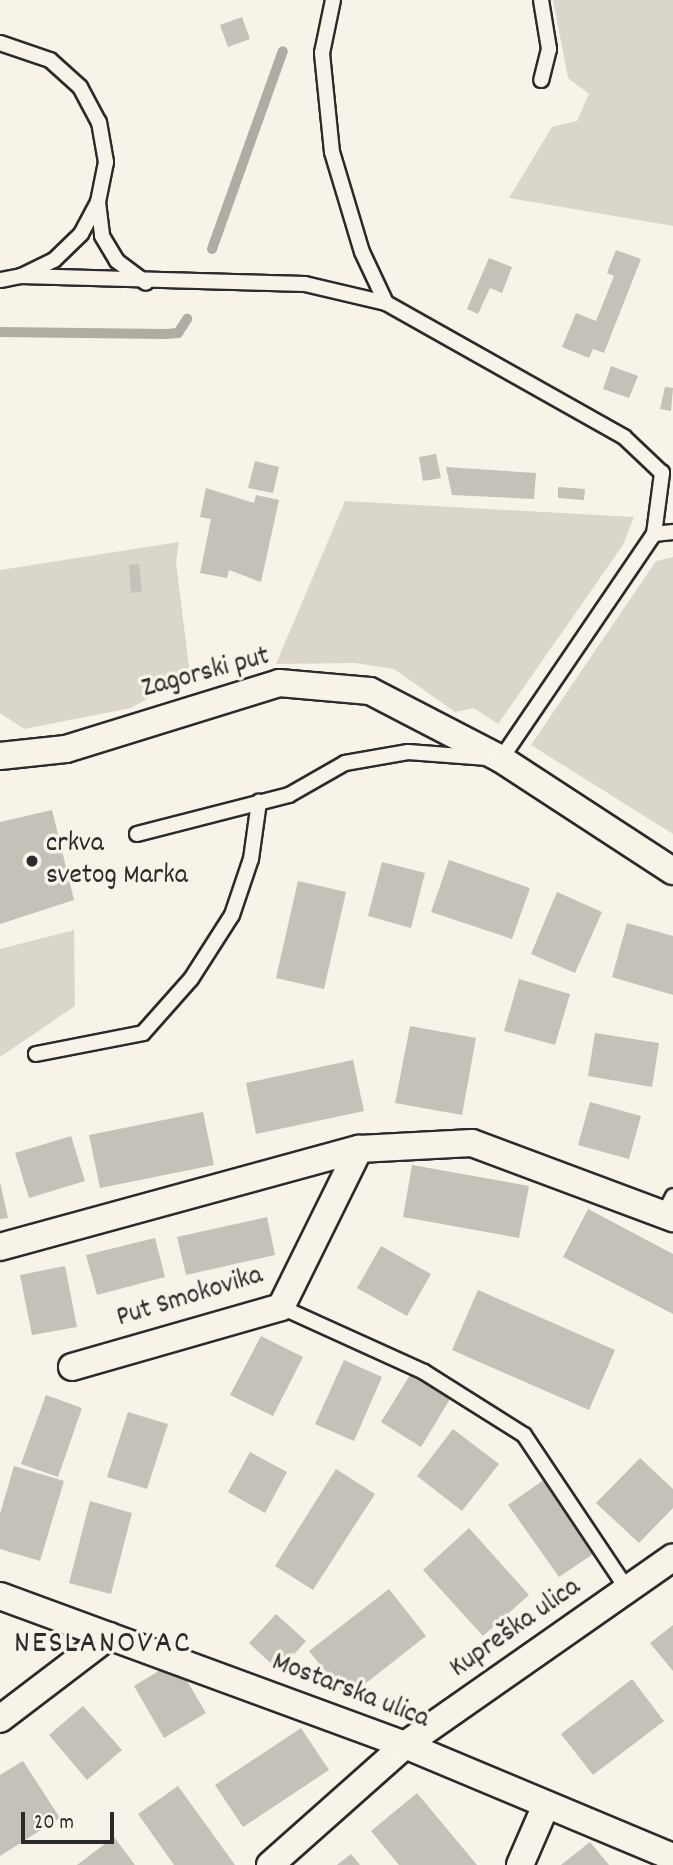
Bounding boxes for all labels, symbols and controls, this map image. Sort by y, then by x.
street label: Zagorski put [139,641,273,707]
place label: crkva svetog Marka [46,828,188,894]
marker: crkva svetog Marka [24,853,40,869]
street label: Put Smokovika [113,1260,267,1336]
street label: Kupreška ulica [444,1572,588,1686]
district label: NESLANOVAC [15,1626,191,1664]
street label: Mostarska ulica [267,1647,433,1737]
scale bar [24,1798,117,1842]
text: 20 m [34,1809,74,1839]

